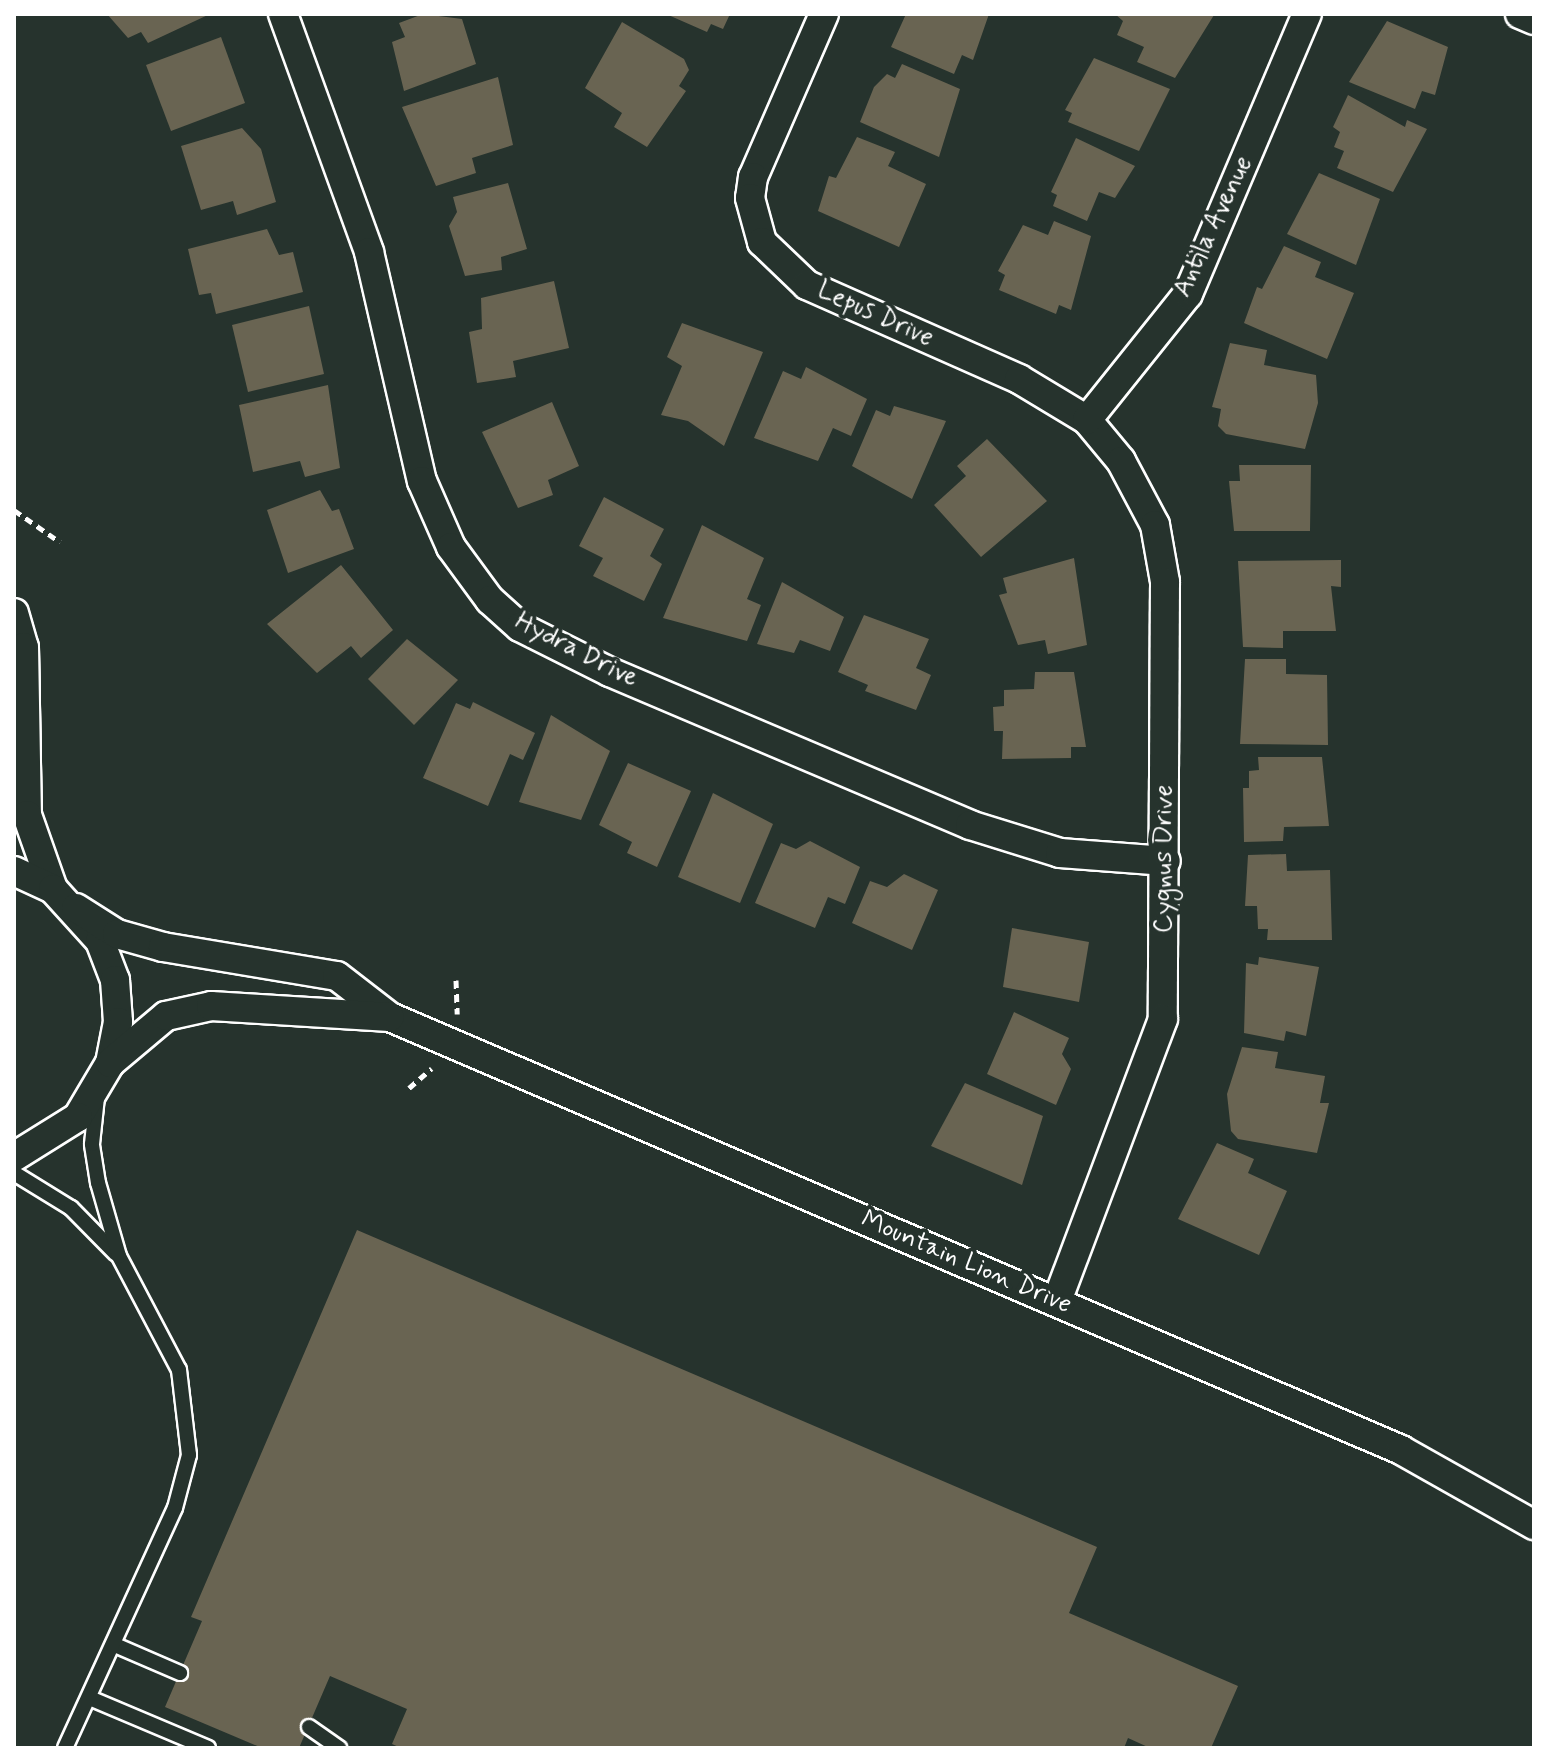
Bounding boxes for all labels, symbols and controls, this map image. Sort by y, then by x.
street label: Antila Avenue [1167,150,1261,304]
street label: Lepus Drive [812,276,938,354]
street label: Hydra Drive [510,607,642,695]
street label: Cygnus Drive [1149,786,1181,932]
street label: Mountain Lion Drive [857,1205,1075,1321]

